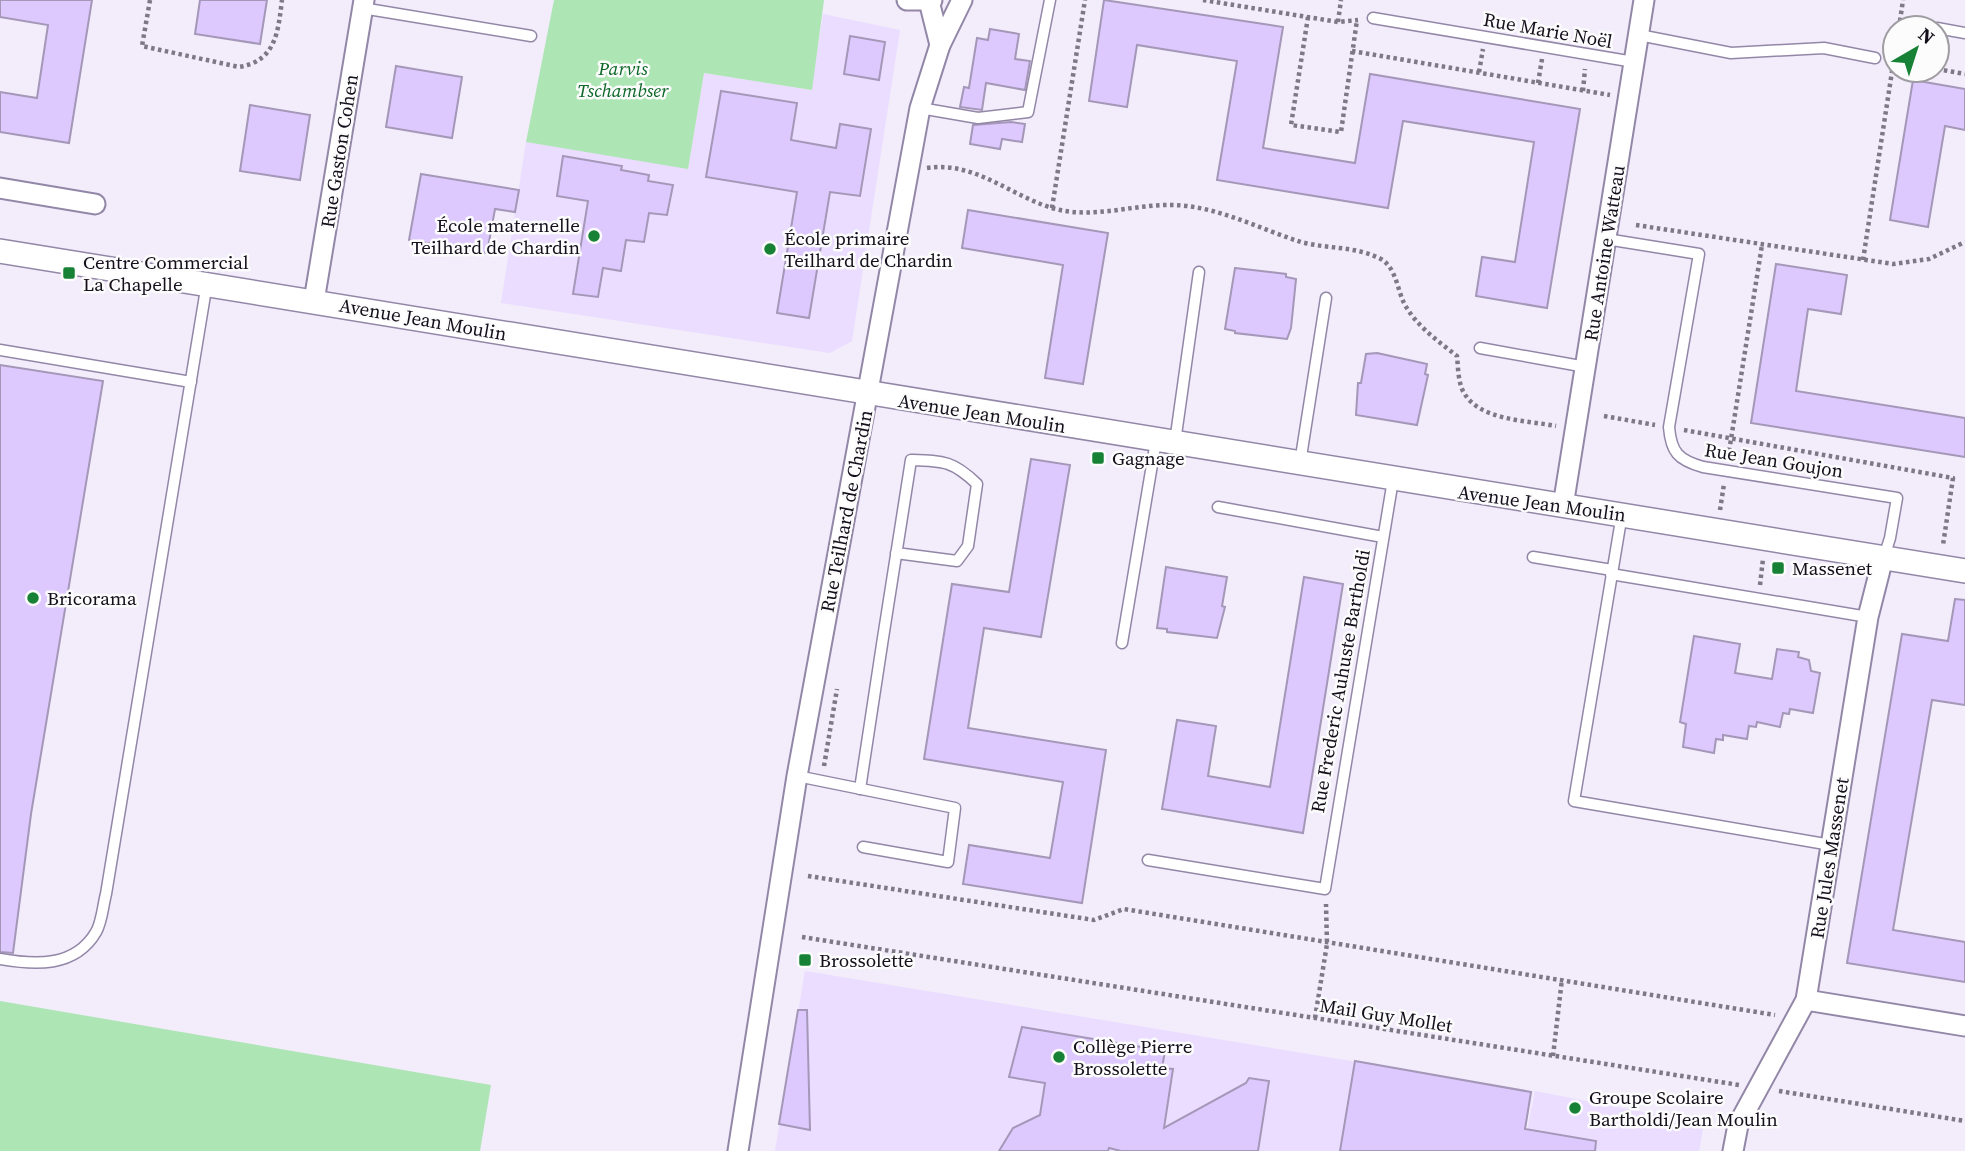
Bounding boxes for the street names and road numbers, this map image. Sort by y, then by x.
street label: Rue Marie Noël [1481,6,1615,54]
street label: Rue Gaston Cohen [314,72,364,230]
street label: Rue Antoine Watteau [1577,163,1631,343]
street label: Avenue Jean Moulin [337,291,509,347]
street label: Avenue Jean Moulin [896,387,1068,439]
street label: Rue Teilhard de Chardin [814,408,878,614]
street label: Rue Jean Goujon [1703,436,1845,484]
street label: Avenue Jean Moulin [1456,478,1628,528]
street label: Rue Frederic Auhuste Bartholdi [1304,547,1376,815]
street label: Rue Jules Massenet [1803,775,1855,940]
street label: Mail Guy Mollet [1318,992,1455,1038]

